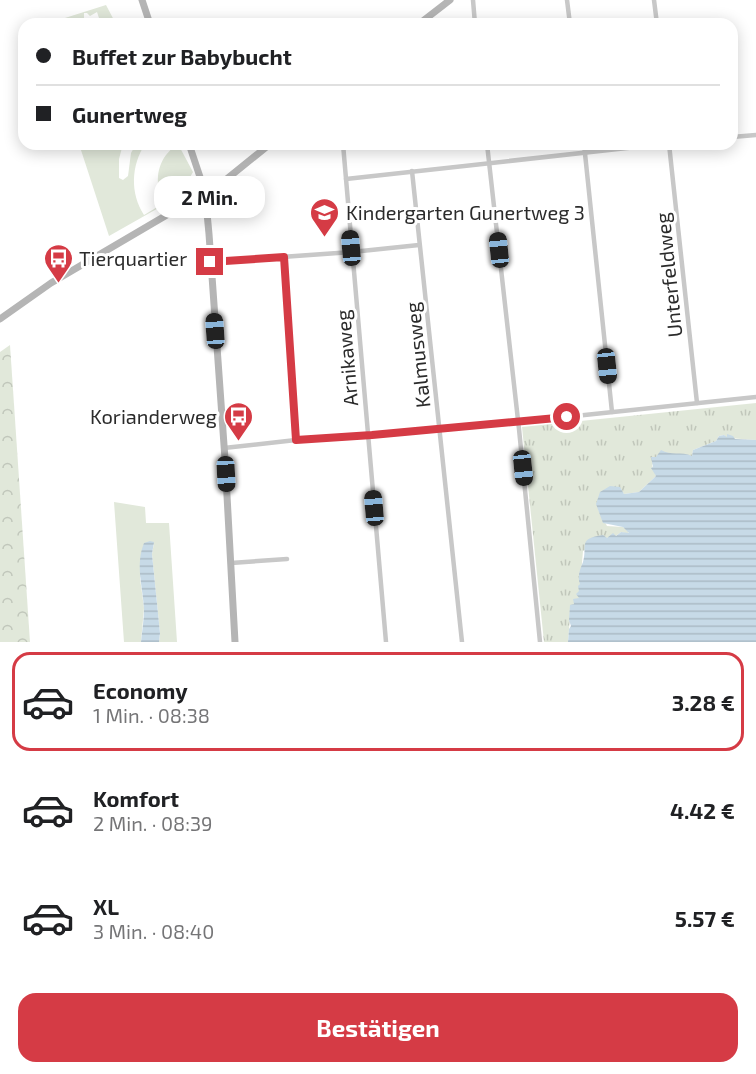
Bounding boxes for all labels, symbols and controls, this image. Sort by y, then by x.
text: Buffet zur Babybucht [72,43,292,69]
text: Gunertweg [72,101,187,127]
callout: 2 Min. [154,175,266,217]
text: 2 Min. [181,185,238,209]
school or university icon: Kindergarten Gunertweg 3 [309,196,341,238]
place label: Kindergarten Gunertweg 3 [346,200,585,224]
street label: Unterfeldweg [650,211,686,339]
car [340,229,362,267]
car [488,231,510,269]
bus stop icon: Tierquartier [42,242,74,284]
place label: Tierquartier [79,246,187,270]
route end [196,248,223,275]
street label: Kalmusweg [400,301,434,409]
street label: Arnikaweg [330,309,362,407]
car [205,312,225,350]
car [596,347,618,385]
bus stop icon: Korianderweg [222,400,254,442]
route start [553,403,580,430]
place label: Korianderweg [90,404,217,428]
car [512,449,534,487]
car [216,456,236,492]
car [363,489,385,527]
icon: car [21,675,75,729]
text: Economy [93,677,188,703]
text: 3.28 € [672,689,735,715]
text: 1 Min. · 08:38 [93,703,210,727]
icon: car [21,783,75,837]
text: Komfort [93,785,179,811]
text: 4.42 € [670,797,735,823]
text: 2 Min. · 08:39 [93,811,213,835]
icon: car [21,891,75,945]
text: XL [93,893,119,919]
text: 5.57 € [675,905,735,931]
text: 3 Min. · 08:40 [93,919,214,943]
button: Bestätigen [18,993,738,1062]

